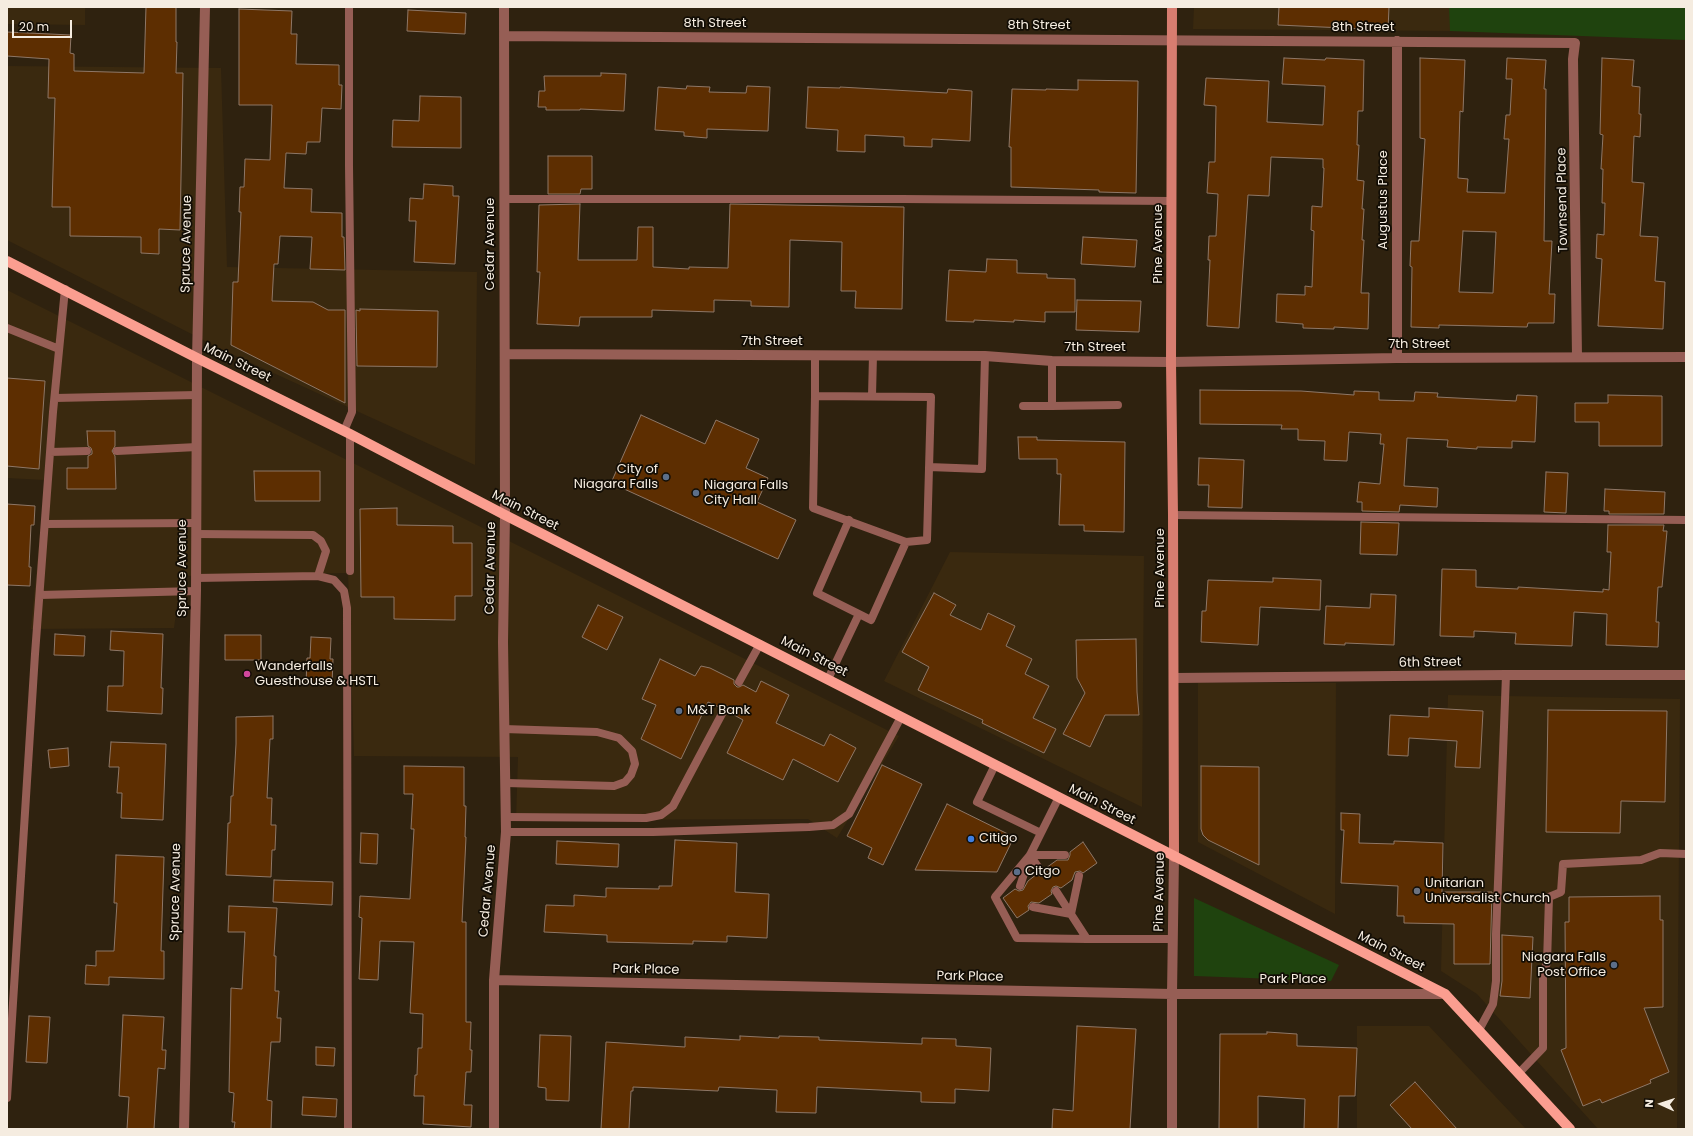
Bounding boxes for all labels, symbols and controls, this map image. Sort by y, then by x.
scale bar [14,12,74,38]
street label: 8th Street [684,16,746,32]
text: 20 m [19,18,49,35]
street label: 8th Street [1008,18,1070,34]
street label: 8th Street [1332,20,1394,36]
street label: Townsend Place [1554,147,1572,253]
street label: Augustus Place [1376,150,1392,250]
street label: Spruce Avenue [178,195,196,293]
street label: Cedar Avenue [483,198,499,290]
street label: Pine Avenue [1151,204,1167,284]
street label: 7th Street [741,334,803,350]
street label: 7th Street [1388,337,1450,353]
street label: Main Street [201,340,273,386]
street label: 7th Street [1064,340,1126,356]
place label: City of Niagara Falls [574,462,658,493]
marker: City of Niagara Falls [661,472,671,482]
place label: Niagara Falls City Hall [704,478,788,509]
street label: Main Street [489,487,561,535]
marker: Niagara Falls City Hall [691,488,701,498]
street label: Spruce Avenue [175,519,191,617]
street label: Cedar Avenue [482,521,500,615]
street label: Pine Avenue [1153,528,1169,608]
street label: Main Street [778,633,850,681]
street label: 6th Street [1398,655,1462,671]
place label: Wanderfalls Guesthouse & HSTL [255,659,379,690]
marker: Wanderfalls Guesthouse & HSTL [242,669,252,679]
place label: M&T Bank [687,703,750,719]
marker: M&T Bank [674,706,684,716]
street label: Main Street [1066,781,1138,829]
place label: Citigo [979,831,1017,847]
marker: Citigo [966,834,976,844]
street label: Spruce Avenue [167,843,185,941]
street label: Cedar Avenue [476,844,500,938]
street label: Pine Avenue [1152,852,1168,932]
place label: Citgo [1025,864,1060,880]
marker: Citgo [1012,867,1022,877]
place label: Unitarian Universalist Church [1425,876,1550,907]
marker: Unitarian Universalist Church [1412,886,1422,896]
street label: Main Street [1355,928,1427,976]
place label: Niagara Falls Post Office [1522,950,1606,981]
marker: Niagara Falls Post Office [1609,960,1619,970]
street label: Park Place [612,962,680,978]
street label: Park Place [936,969,1004,985]
street label: Park Place [1260,972,1326,988]
north arrow [1641,1084,1681,1124]
text: N [1641,1099,1657,1108]

